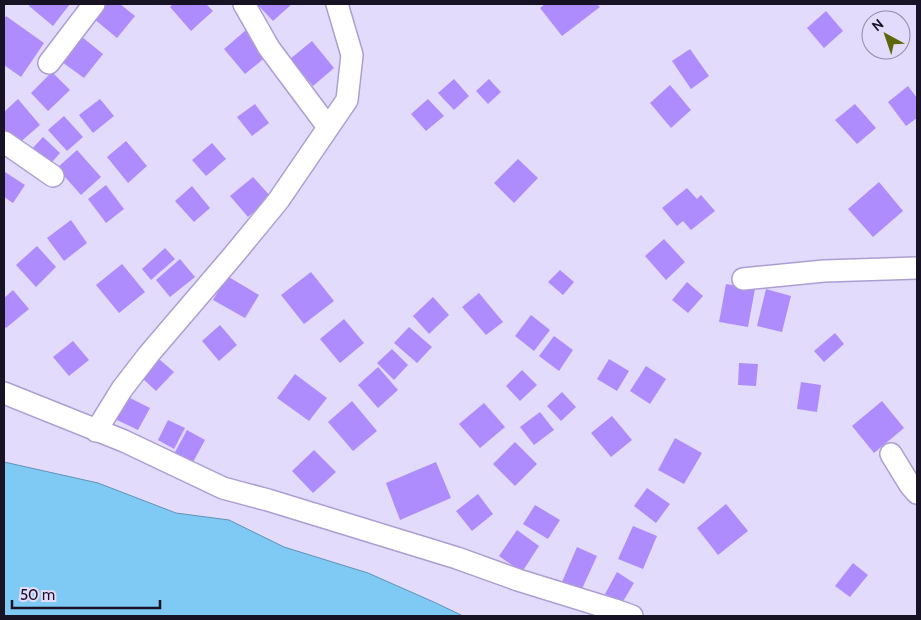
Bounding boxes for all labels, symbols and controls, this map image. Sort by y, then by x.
north arrow [861,10,911,60]
text: N [868,15,887,35]
scale bar [12,578,160,610]
text: 50 m [20,586,55,604]

